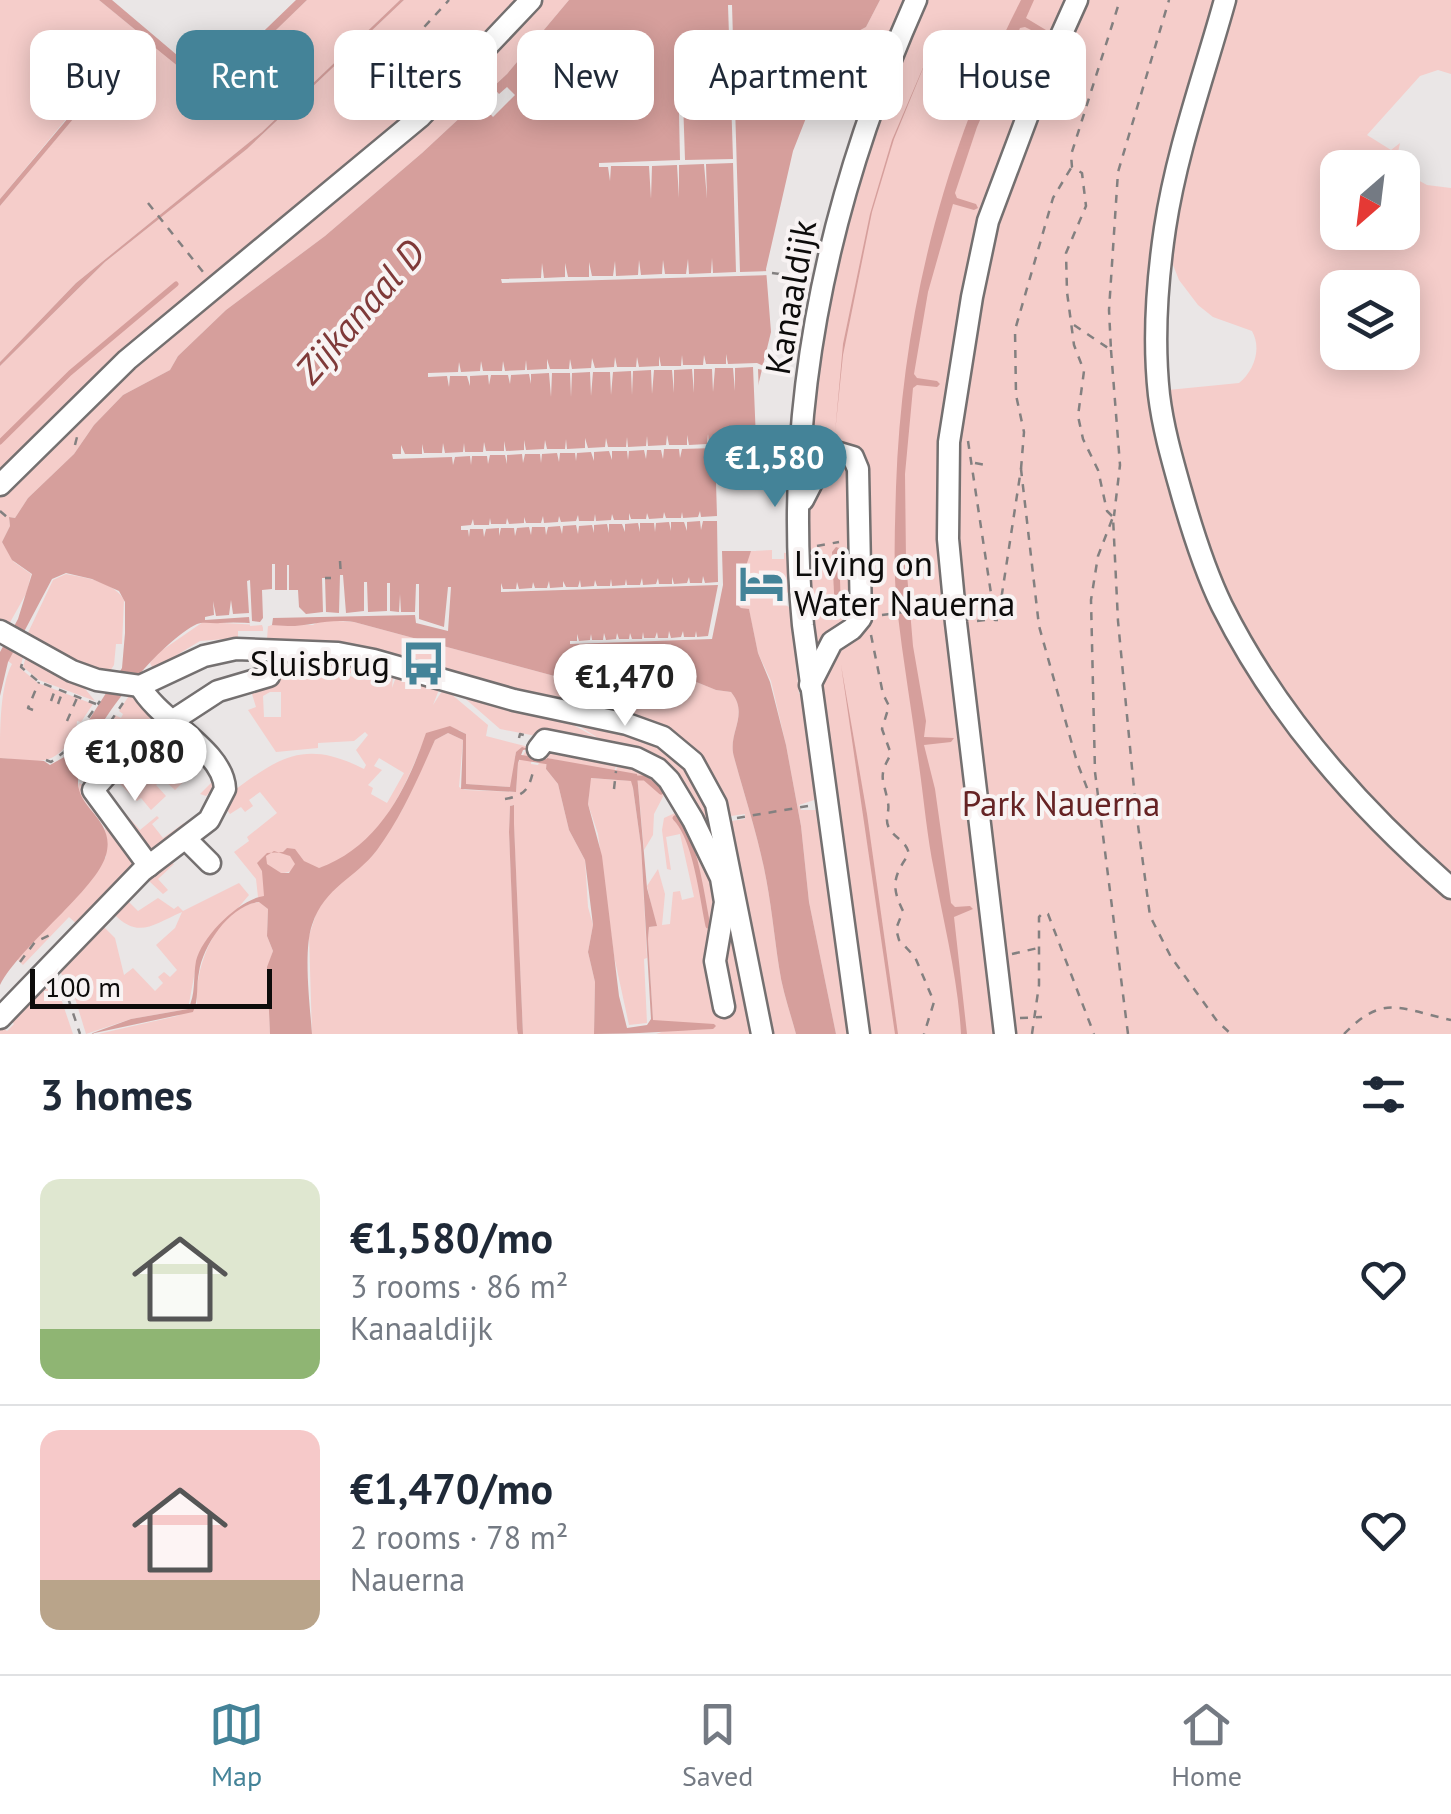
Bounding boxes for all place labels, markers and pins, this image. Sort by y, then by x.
pin: €1,580 [694,425,856,510]
place label: Living on Water Nauerna [794,540,1015,626]
hotel icon: Living on Water Nauerna [737,559,785,607]
bus stop icon: Sluisbrug [399,639,447,687]
place label: Sluisbrug [250,640,390,686]
pin: €1,470 [544,644,706,729]
pin: €1,080 [54,719,216,804]

